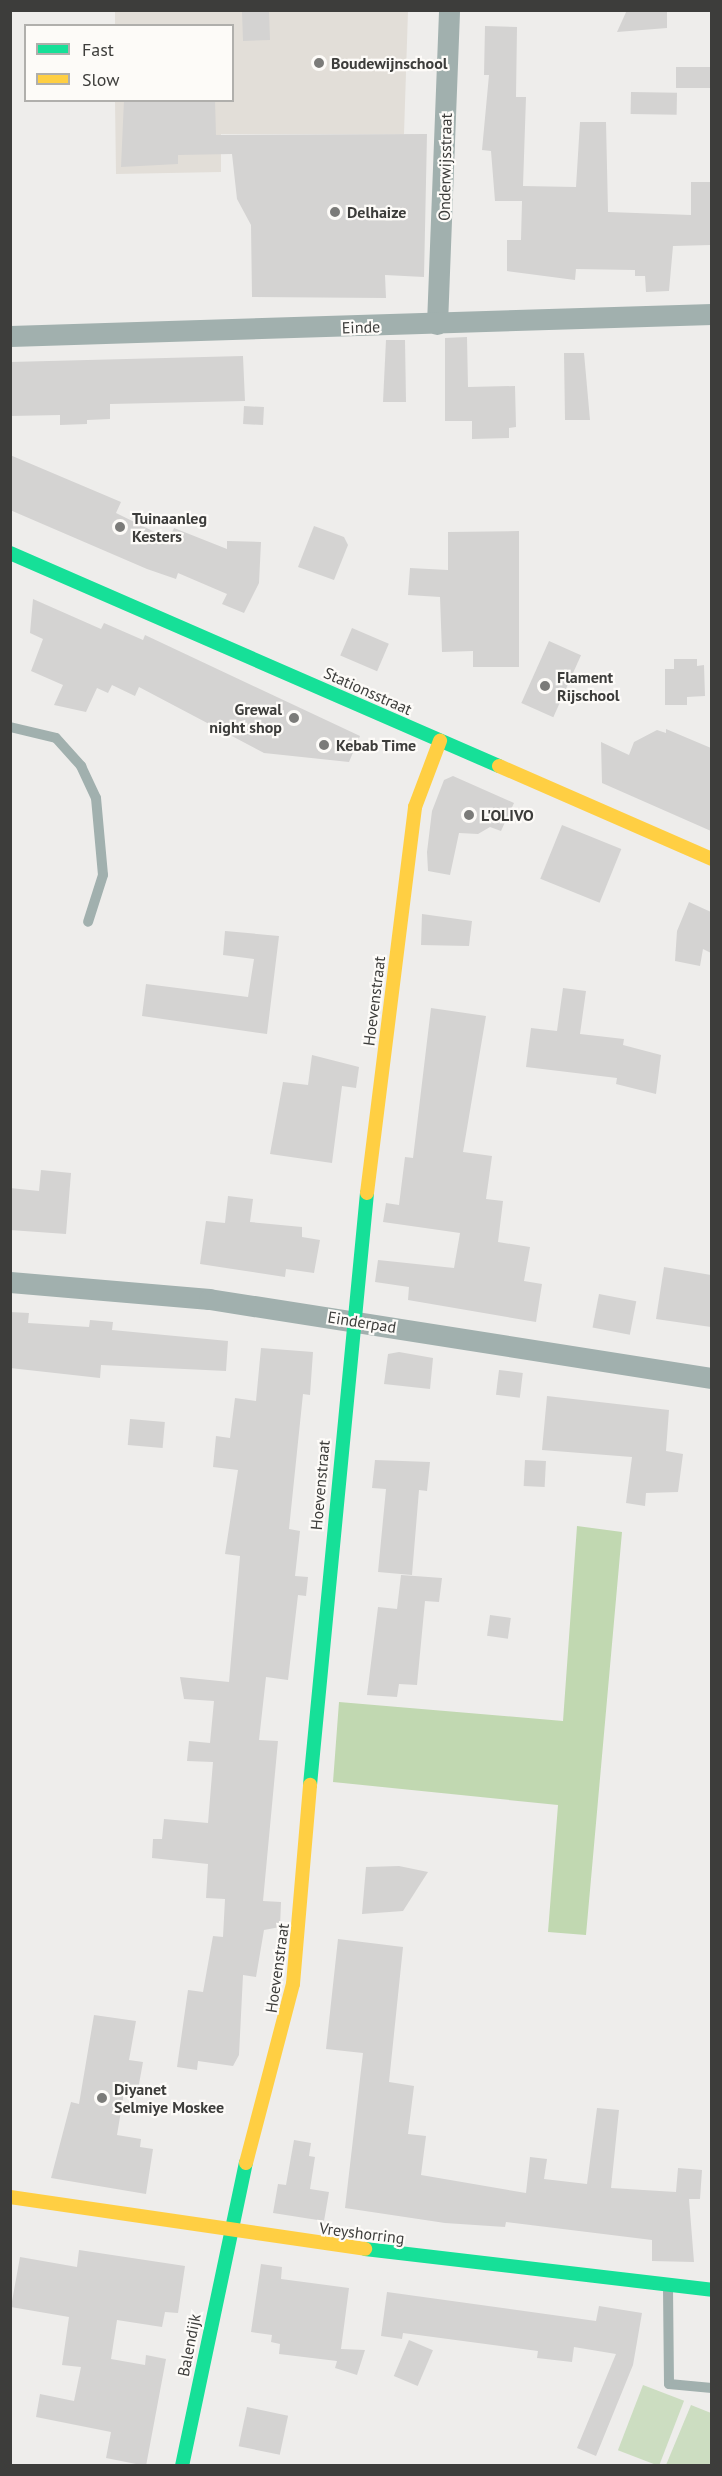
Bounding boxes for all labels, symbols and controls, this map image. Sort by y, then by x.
legend [24,24,234,102]
text: Fast [82,38,114,61]
place label: Boudewijnschool [331,53,447,73]
marker: Boudewijnschool [312,56,326,70]
text: Slow [82,68,120,91]
street label: Onderwijsstraat [434,113,456,221]
place label: Delhaize [347,202,406,222]
marker: Delhaize [328,205,342,219]
street label: Einde [342,317,380,337]
place label: Tuinaanleg Kesters [132,508,207,546]
marker: Tuinaanleg Kesters [113,520,127,534]
street label: Stationsstraat [321,663,415,719]
place label: Flament Rijschool [557,667,620,705]
marker: Flament Rijschool [538,679,552,693]
place label: Grewal night shop [209,699,282,737]
marker: Grewal night shop [287,711,301,725]
place label: Kebab Time [336,735,417,755]
marker: Kebab Time [317,738,331,752]
place label: L'OLIVO [481,805,534,825]
marker: L'OLIVO [462,808,476,822]
street label: Hoevenstraat [359,955,389,1047]
street label: Einderpad [326,1307,398,1337]
street label: Hoevenstraat [306,1439,334,1531]
street label: Hoevenstraat [261,1922,293,2014]
place label: Diyanet Selmiye Moskee [114,2079,224,2117]
marker: Diyanet Selmiye Moskee [95,2091,109,2105]
street label: Vreyshorring [318,2218,406,2248]
street label: Balendijk [174,2312,204,2378]

